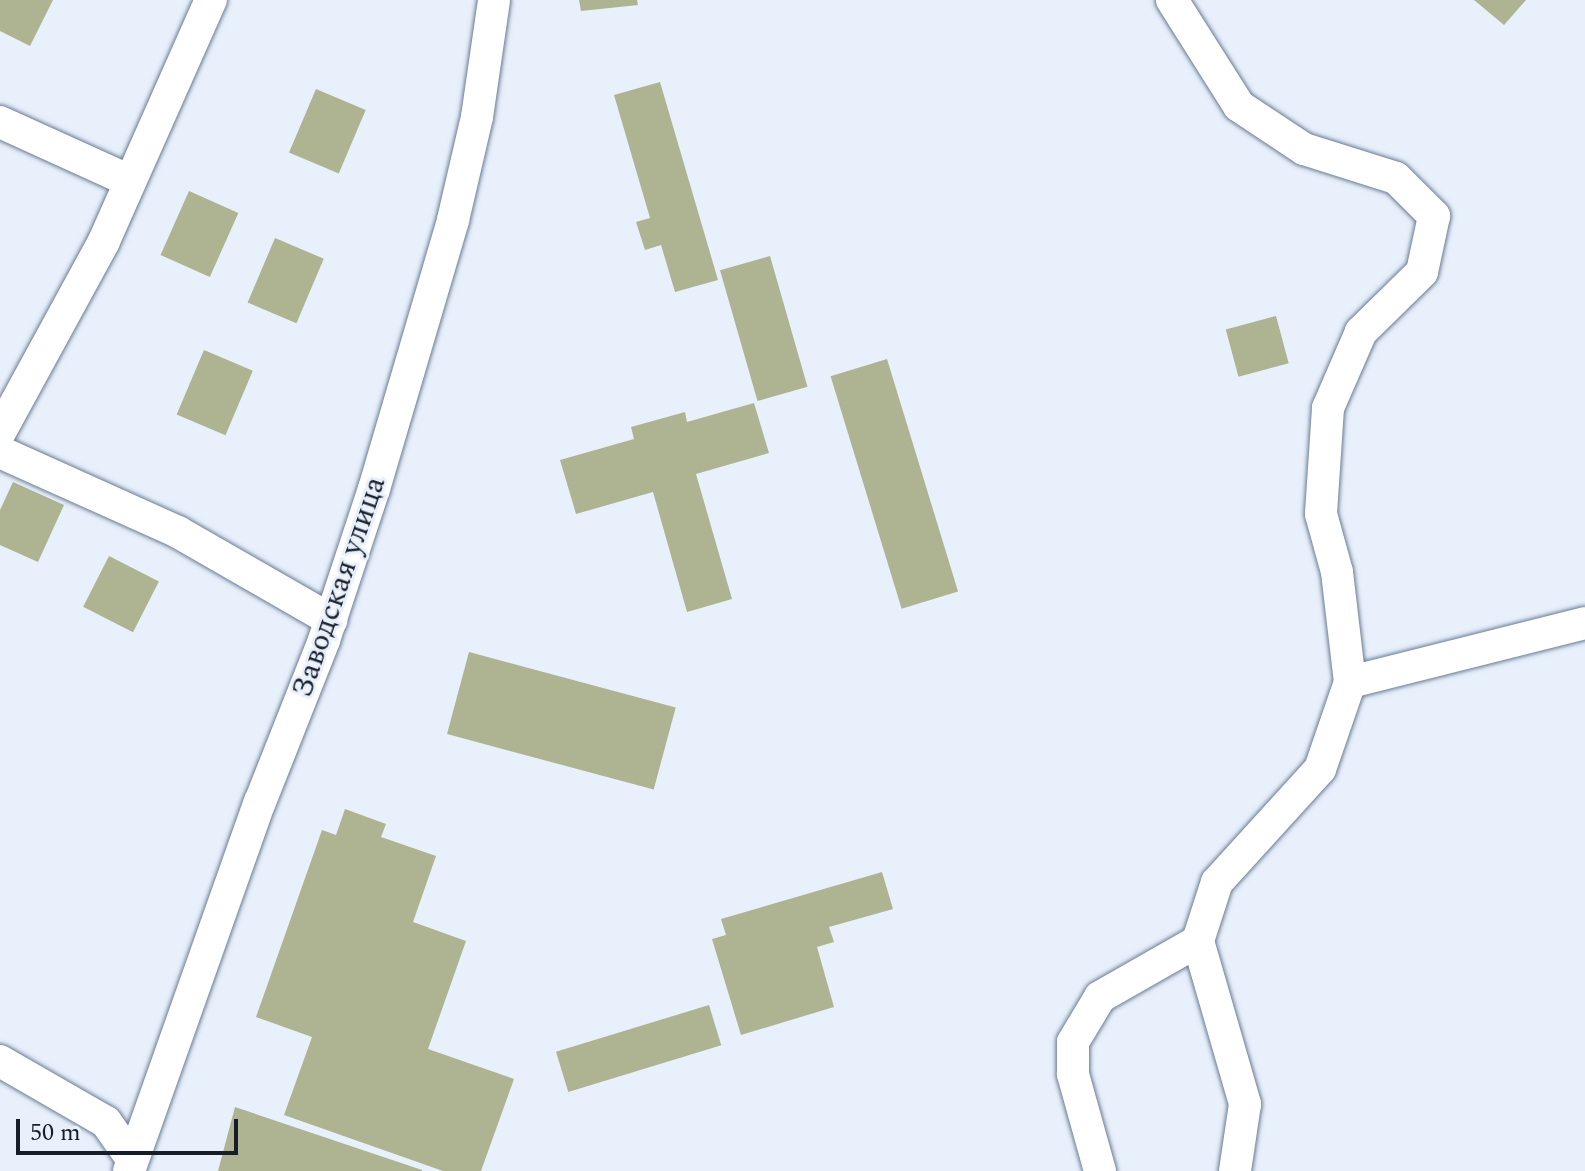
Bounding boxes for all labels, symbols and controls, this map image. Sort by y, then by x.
street label: Заводская улица [284,472,394,702]
scale bar [20,1103,242,1153]
text: 50 m [30,1115,81,1151]

